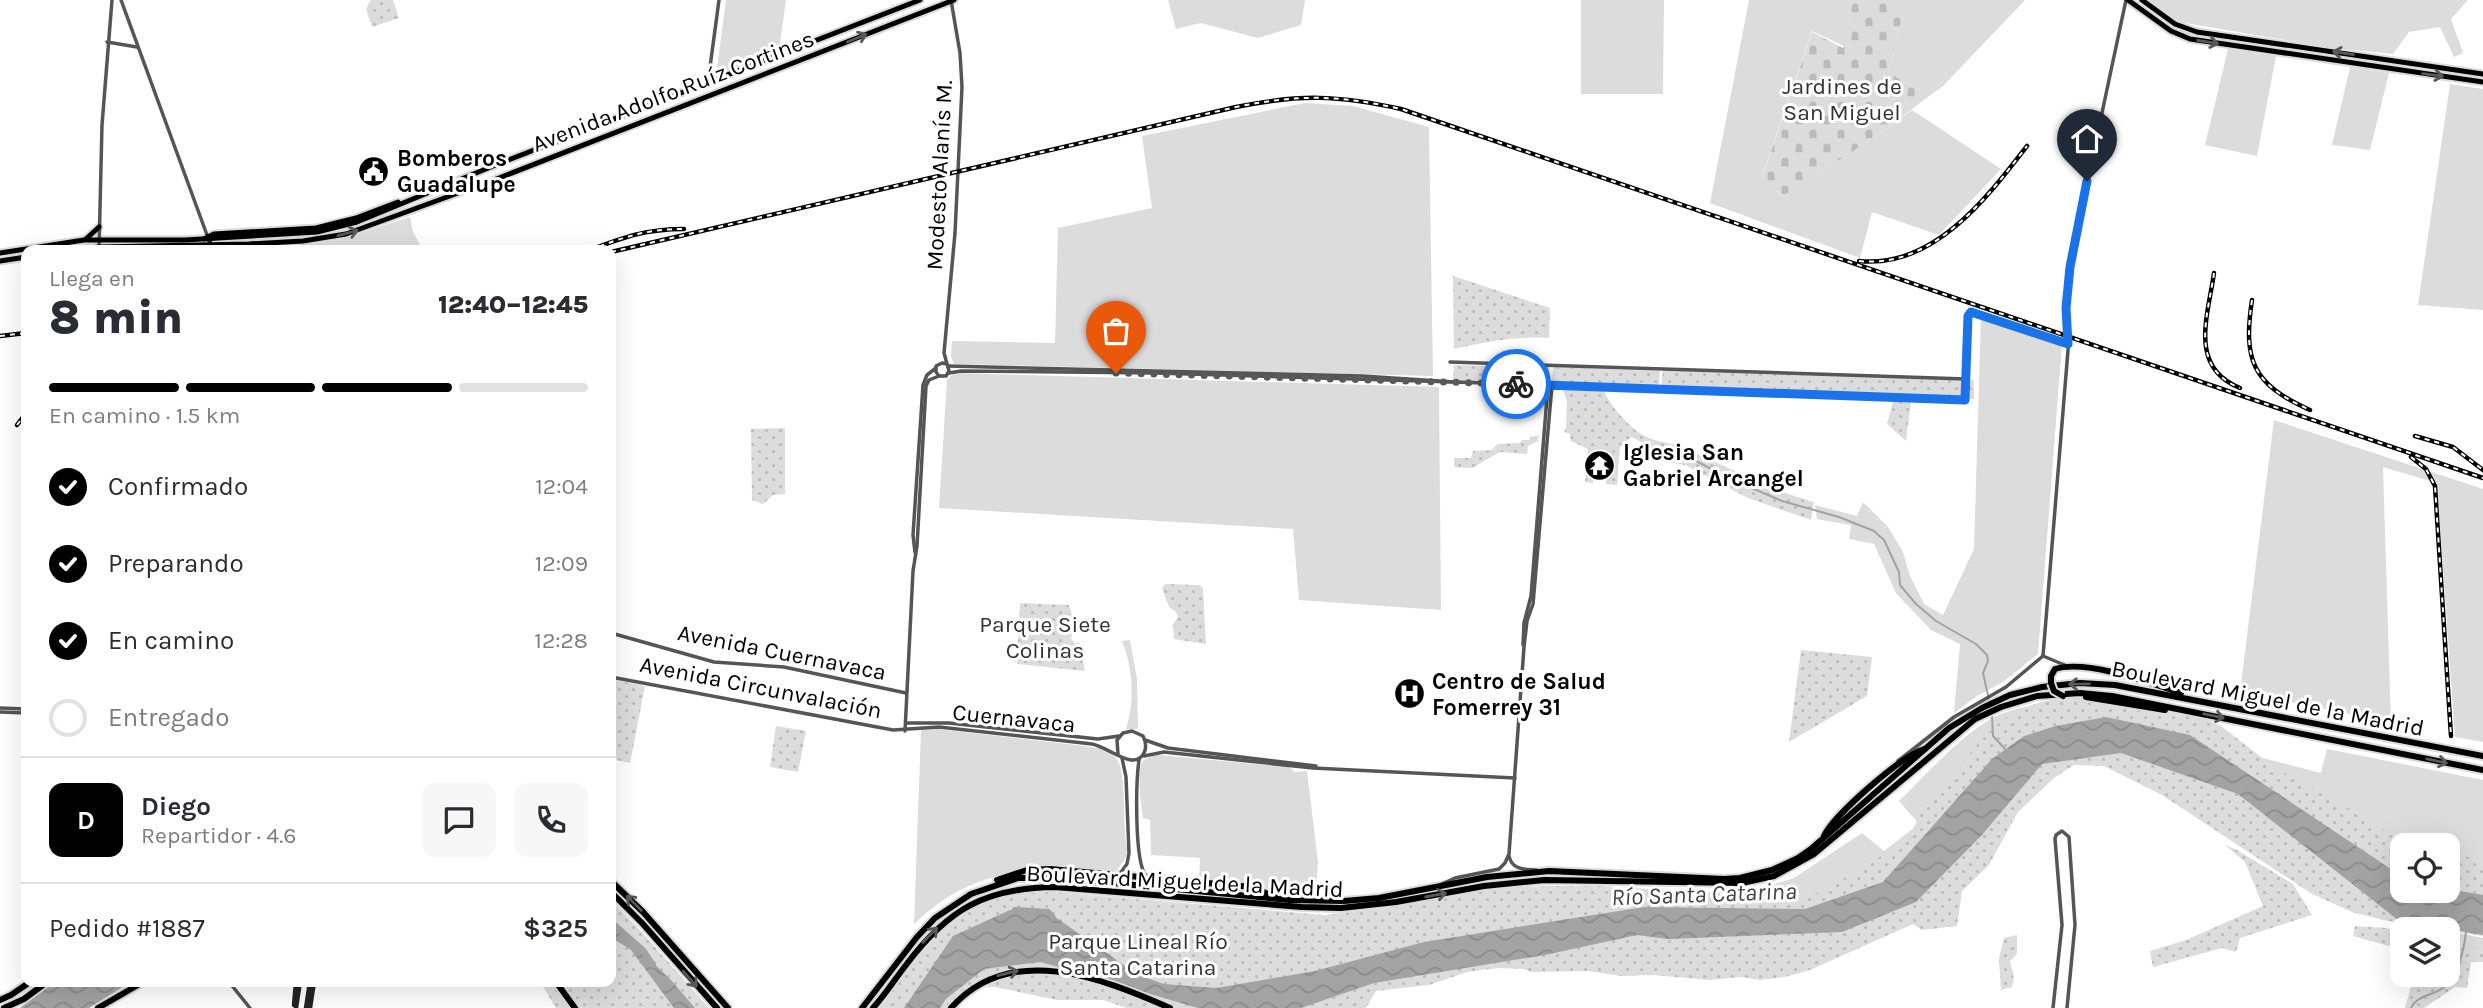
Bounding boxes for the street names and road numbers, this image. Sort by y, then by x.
street label: Avenida Adolfo Ruíz Cortines [528,25,818,158]
street label: Modesto Alanís M. [921,79,958,271]
street label: Avenida Cuernavaca [675,619,889,686]
street label: Avenida Circunvalación [638,651,884,724]
street label: Boulevard Miguel de la Madrid [2109,655,2426,742]
street label: Cuernavaca [951,699,1077,738]
street label: Boulevard Miguel de la Madrid [1026,860,1344,903]

